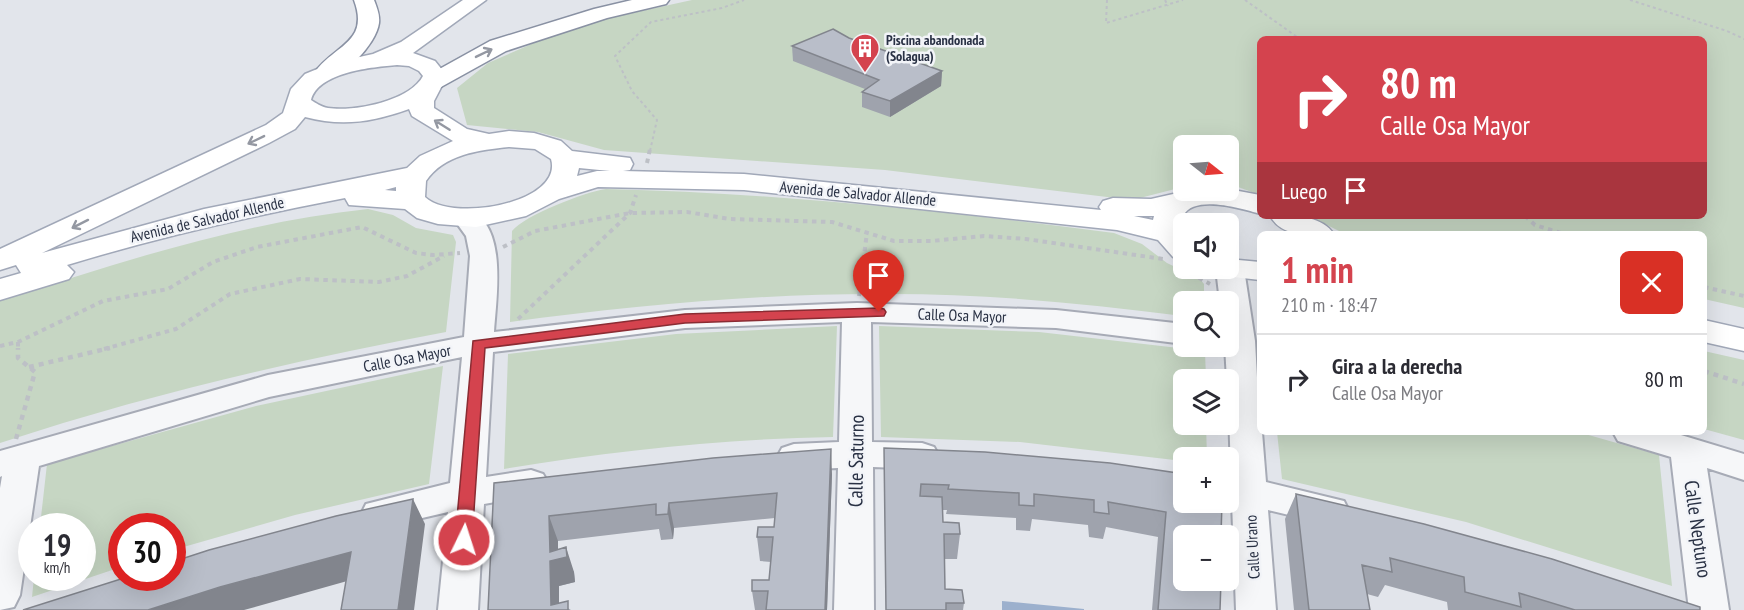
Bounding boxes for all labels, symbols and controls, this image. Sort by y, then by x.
place label: Piscina abandonada (Solagua) [886,31,985,65]
building icon: Piscina abandonada (Solagua) [849,32,881,74]
one-way arrow [474,47,492,58]
text: 80 m [1380,55,1457,110]
icon: right [1281,60,1359,138]
text: Calle Osa Mayor [1380,108,1530,142]
one-way arrow [434,118,451,130]
one-way arrow [247,134,265,146]
north arrow [1173,135,1239,201]
map controls [1173,135,1239,591]
icon: arrive [1339,174,1372,207]
street label: Avenida de Salvador Allende [779,176,937,210]
text: Luego [1281,177,1327,205]
street label: Avenida de Salvador Allende [128,192,286,246]
button: sound [1173,213,1239,279]
one-way arrow [72,219,90,230]
text: 1 min [1281,246,1354,293]
pin [853,250,904,312]
button: close [1620,251,1683,314]
icon: arrive [862,259,895,292]
button: search [1173,291,1239,357]
text: 210 m · 18:47 [1281,292,1378,318]
street label: Calle Osa Mayor [917,303,1007,327]
street label: Calle Osa Mayor [361,340,453,376]
text: Gira a la derecha [1332,352,1462,380]
icon: right [1281,363,1314,396]
text: 80 m [1644,365,1683,393]
button: layers [1173,369,1239,435]
text: Calle Osa Mayor [1332,380,1443,406]
street label: Calle Saturno [842,415,870,507]
button: + [1173,447,1239,513]
street label: Calle Neptuno [1678,479,1718,579]
position arrow [432,508,496,572]
speed limit sign: 30 [108,513,186,591]
street label: Calle Urano [1240,514,1264,580]
text: 19 [43,525,71,564]
button: − [1173,525,1239,591]
text: km/h [44,558,70,577]

